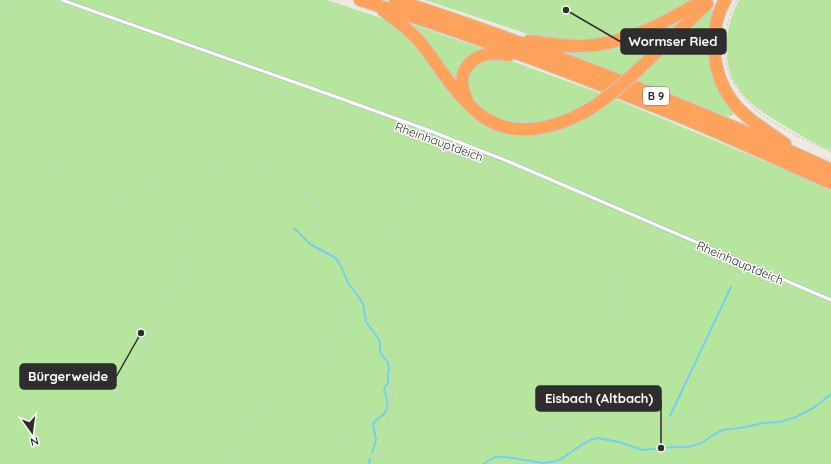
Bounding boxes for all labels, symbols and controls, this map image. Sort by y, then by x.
callout: Wormser Ried [621,29,726,54]
text: Wormser Ried [629,33,717,49]
road number: B 9 [643,87,669,105]
street label: Rheinhauptdeich [393,119,485,164]
street label: Rheinhauptdeich [695,237,786,288]
callout: Bürgerweide [20,364,116,389]
text: Bürgerweide [28,368,108,384]
callout: Eisbach (Altbach) [536,386,661,411]
text: Eisbach (Altbach) [545,390,653,406]
north arrow [12,412,52,452]
text: N [29,434,40,449]

